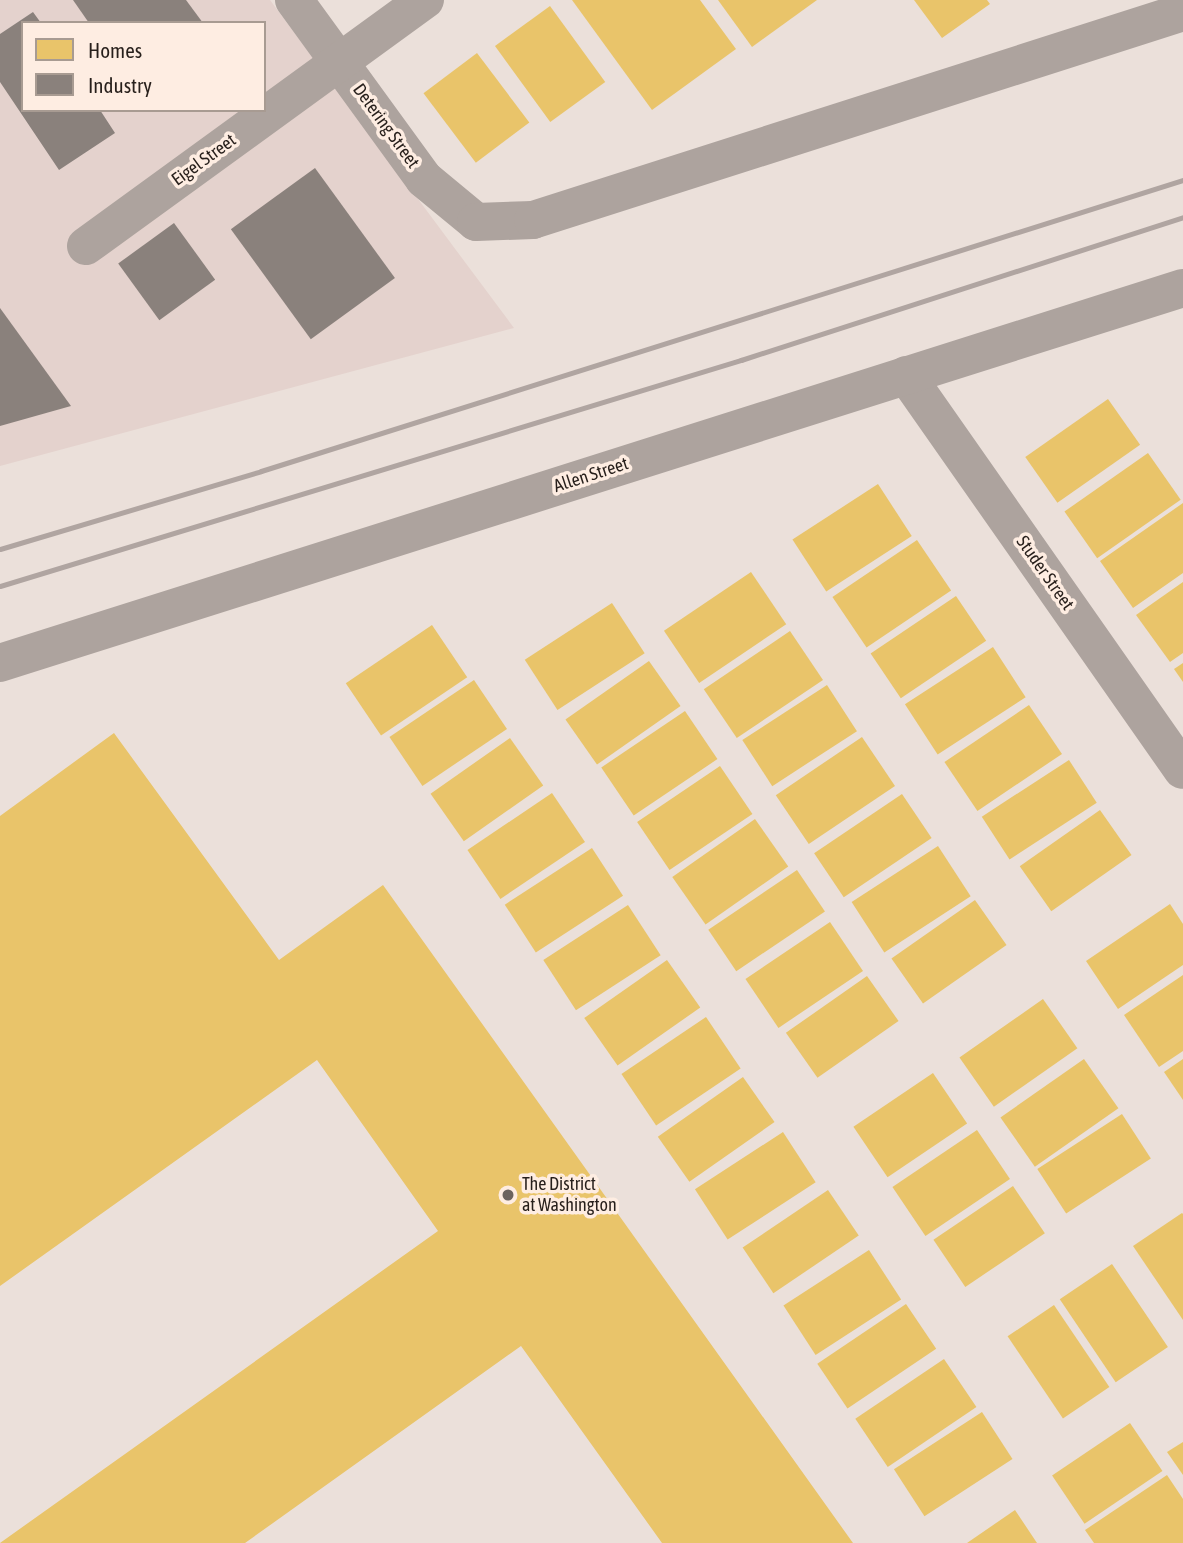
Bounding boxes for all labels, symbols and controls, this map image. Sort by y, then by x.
legend [21,21,266,112]
text: Homes [88,38,142,62]
text: Industry [88,73,152,97]
street label: Detering Street [348,79,424,173]
street label: Eigel Street [168,129,240,191]
street label: Allen Street [551,453,631,497]
street label: Studer Street [1012,532,1078,614]
place label: The District at Washington [522,1174,617,1216]
marker: The District at Washington [500,1187,516,1203]

